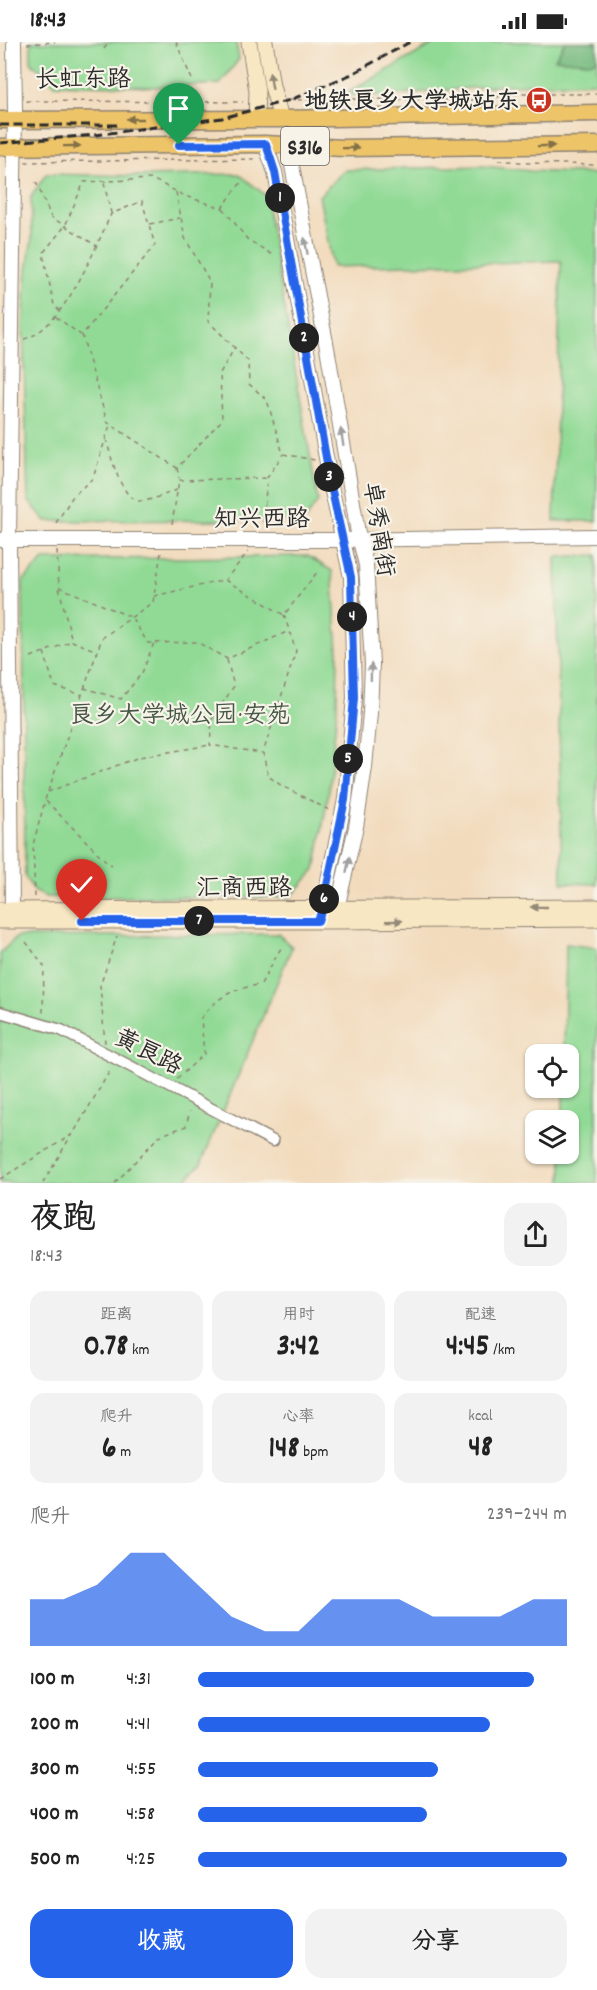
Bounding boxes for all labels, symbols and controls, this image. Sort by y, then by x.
text: 18:43 [30,6,66,37]
street label: 长虹东路 [35,64,131,98]
one-way arrow [266,71,275,90]
pin [153,83,204,145]
bus stop icon: 地铁良乡大学城站东 [524,85,554,115]
place label: 地铁良乡大学城站东 [304,86,520,120]
icon: arrive [162,92,195,125]
one-way arrow [125,115,144,124]
road number: S316 [281,127,329,165]
one-way arrow [62,141,81,151]
one-way arrow [536,141,555,151]
one-way arrow [341,143,360,153]
pin: 1 [265,183,295,213]
text: 1 [278,186,282,209]
one-way arrow [301,236,311,255]
pin: 2 [289,323,319,353]
text: 2 [301,326,308,349]
one-way arrow [337,428,346,447]
pin: 3 [314,462,344,492]
text: 3 [325,465,333,488]
street label: 卓秀南街 [353,479,401,580]
street label: 知兴西路 [214,504,310,538]
pin: 4 [337,602,367,632]
text: 4 [349,605,355,628]
one-way arrow [366,662,376,681]
park label: 良乡大学城公园·安苑 [69,700,291,734]
pin: 5 [333,744,363,774]
text: 5 [344,747,352,770]
one-way arrow [344,855,353,874]
pin [56,859,107,921]
icon: check [65,868,98,901]
street label: 汇商西路 [196,873,292,907]
pin: 6 [309,884,339,914]
text: 6 [320,887,328,910]
one-way arrow [529,902,548,912]
pin: 7 [184,906,214,936]
text: 7 [196,909,202,932]
one-way arrow [385,916,404,925]
street label: 黄良路 [108,1022,187,1085]
map controls [525,1044,579,1164]
button: locate [525,1044,579,1098]
button: layers [525,1110,579,1164]
text: 夜跑 [30,1197,96,1244]
button: share [504,1203,567,1266]
text: 18:43 [30,1243,63,1271]
text: 距离 [100,1304,133,1327]
text: 用时 [282,1304,315,1327]
text: 配速 [464,1304,497,1327]
text: 0.78 [83,1327,128,1370]
text: 3:42 [277,1327,320,1370]
text: 4:45 [446,1327,490,1370]
text: km [128,1339,150,1362]
text: /km [490,1339,515,1362]
text: kcal [468,1405,493,1428]
text: 爬升 [100,1406,133,1429]
text: 心率 [282,1406,315,1429]
text: 48 [468,1428,493,1471]
text: 6 [102,1429,117,1472]
text: 148 [268,1429,300,1472]
text: m [117,1441,131,1464]
text: bpm [300,1441,329,1464]
text: 239–244 m [487,1501,567,1529]
text: 爬升 [30,1504,70,1532]
text: 100 m [30,1666,75,1694]
text: 4:31 [126,1666,151,1694]
text: 200 m [30,1711,79,1739]
text: 4:41 [126,1711,150,1739]
text: 300 m [30,1756,79,1784]
text: 4:55 [126,1756,156,1784]
text: 400 m [30,1801,78,1829]
text: 4:58 [126,1801,155,1829]
text: 500 m [30,1846,79,1874]
text: 4:25 [126,1846,156,1874]
button: 收藏 [30,1909,293,1978]
button: 分享 [305,1909,567,1978]

